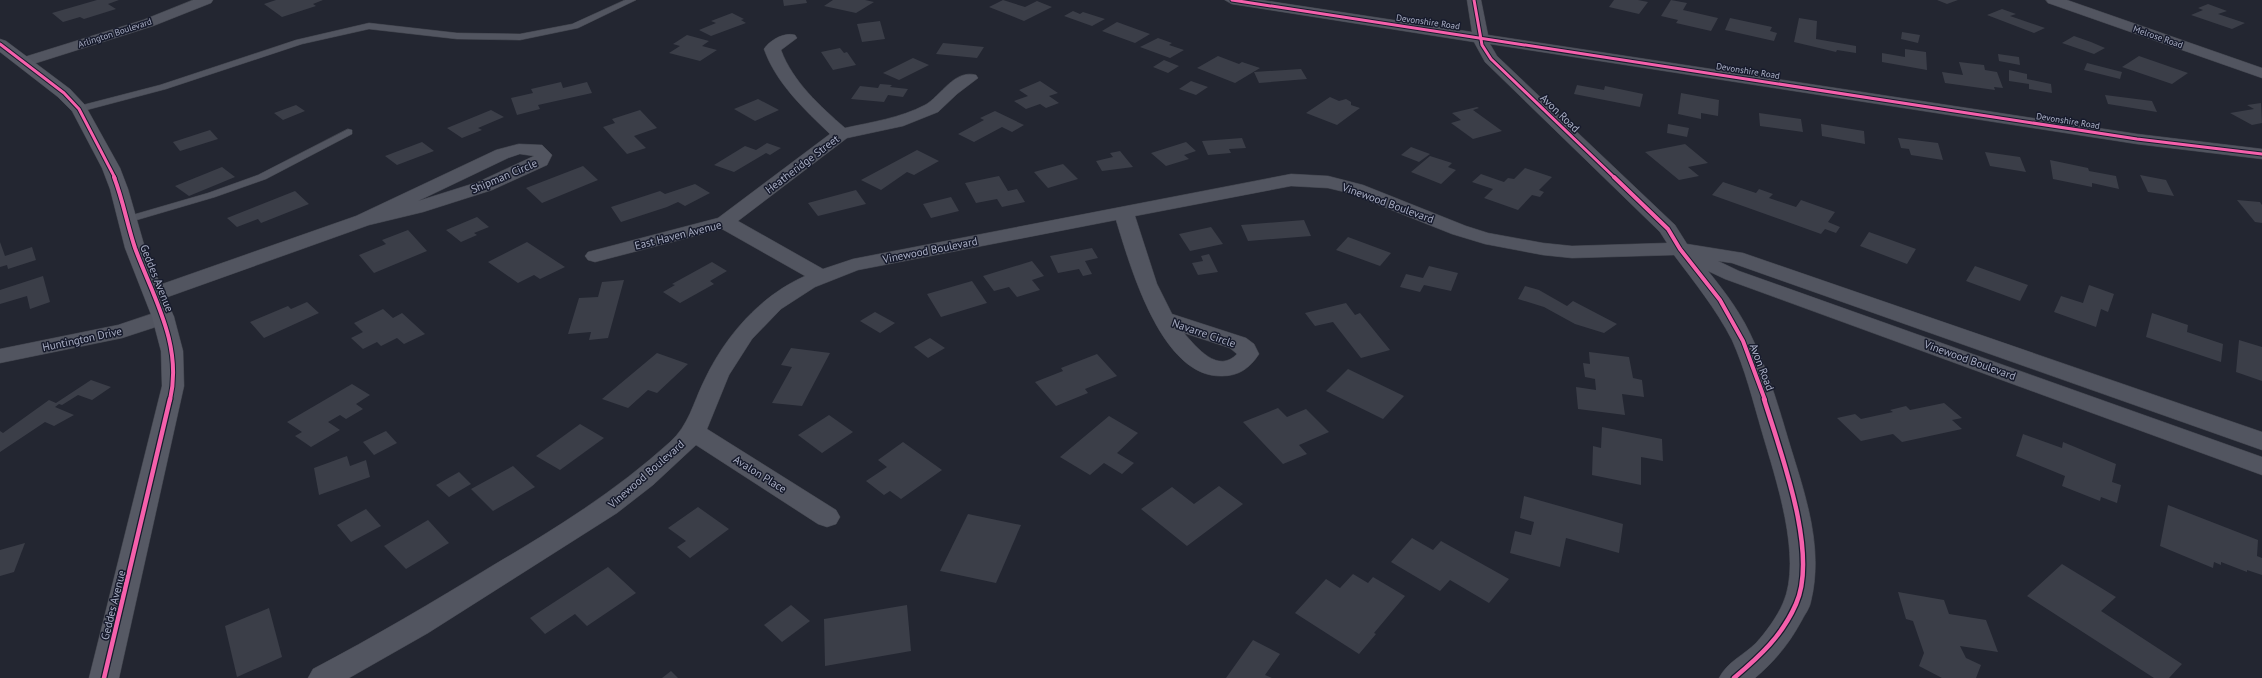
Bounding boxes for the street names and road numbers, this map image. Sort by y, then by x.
street label: Devonshire Road [1395,12,1461,31]
street label: Arlington Boulevard [77,15,153,50]
street label: Melrose Road [2132,23,2185,50]
street label: Devonshire Road [1715,60,1781,81]
street label: Avon Road [1537,91,1583,135]
street label: Devonshire Road [2035,110,2101,131]
street label: Heatheridge Street [762,131,842,196]
street label: Shipman Circle [469,156,540,196]
street label: Vinewood Boulevard [1339,180,1436,226]
street label: East Haven Avenue [633,217,723,253]
street label: Vinewood Boulevard [880,234,979,266]
street label: Geddes Avenue [137,242,177,314]
street label: Navarre Circle [1170,316,1238,351]
street label: Huntington Drive [41,324,123,354]
street label: Vinewood Boulevard [1921,337,2018,383]
street label: Avon Road [1747,341,1777,393]
street label: Vinewood Boulevard [604,437,687,512]
street label: Avalon Place [731,452,789,496]
street label: Geddes Avenue [98,568,129,641]

